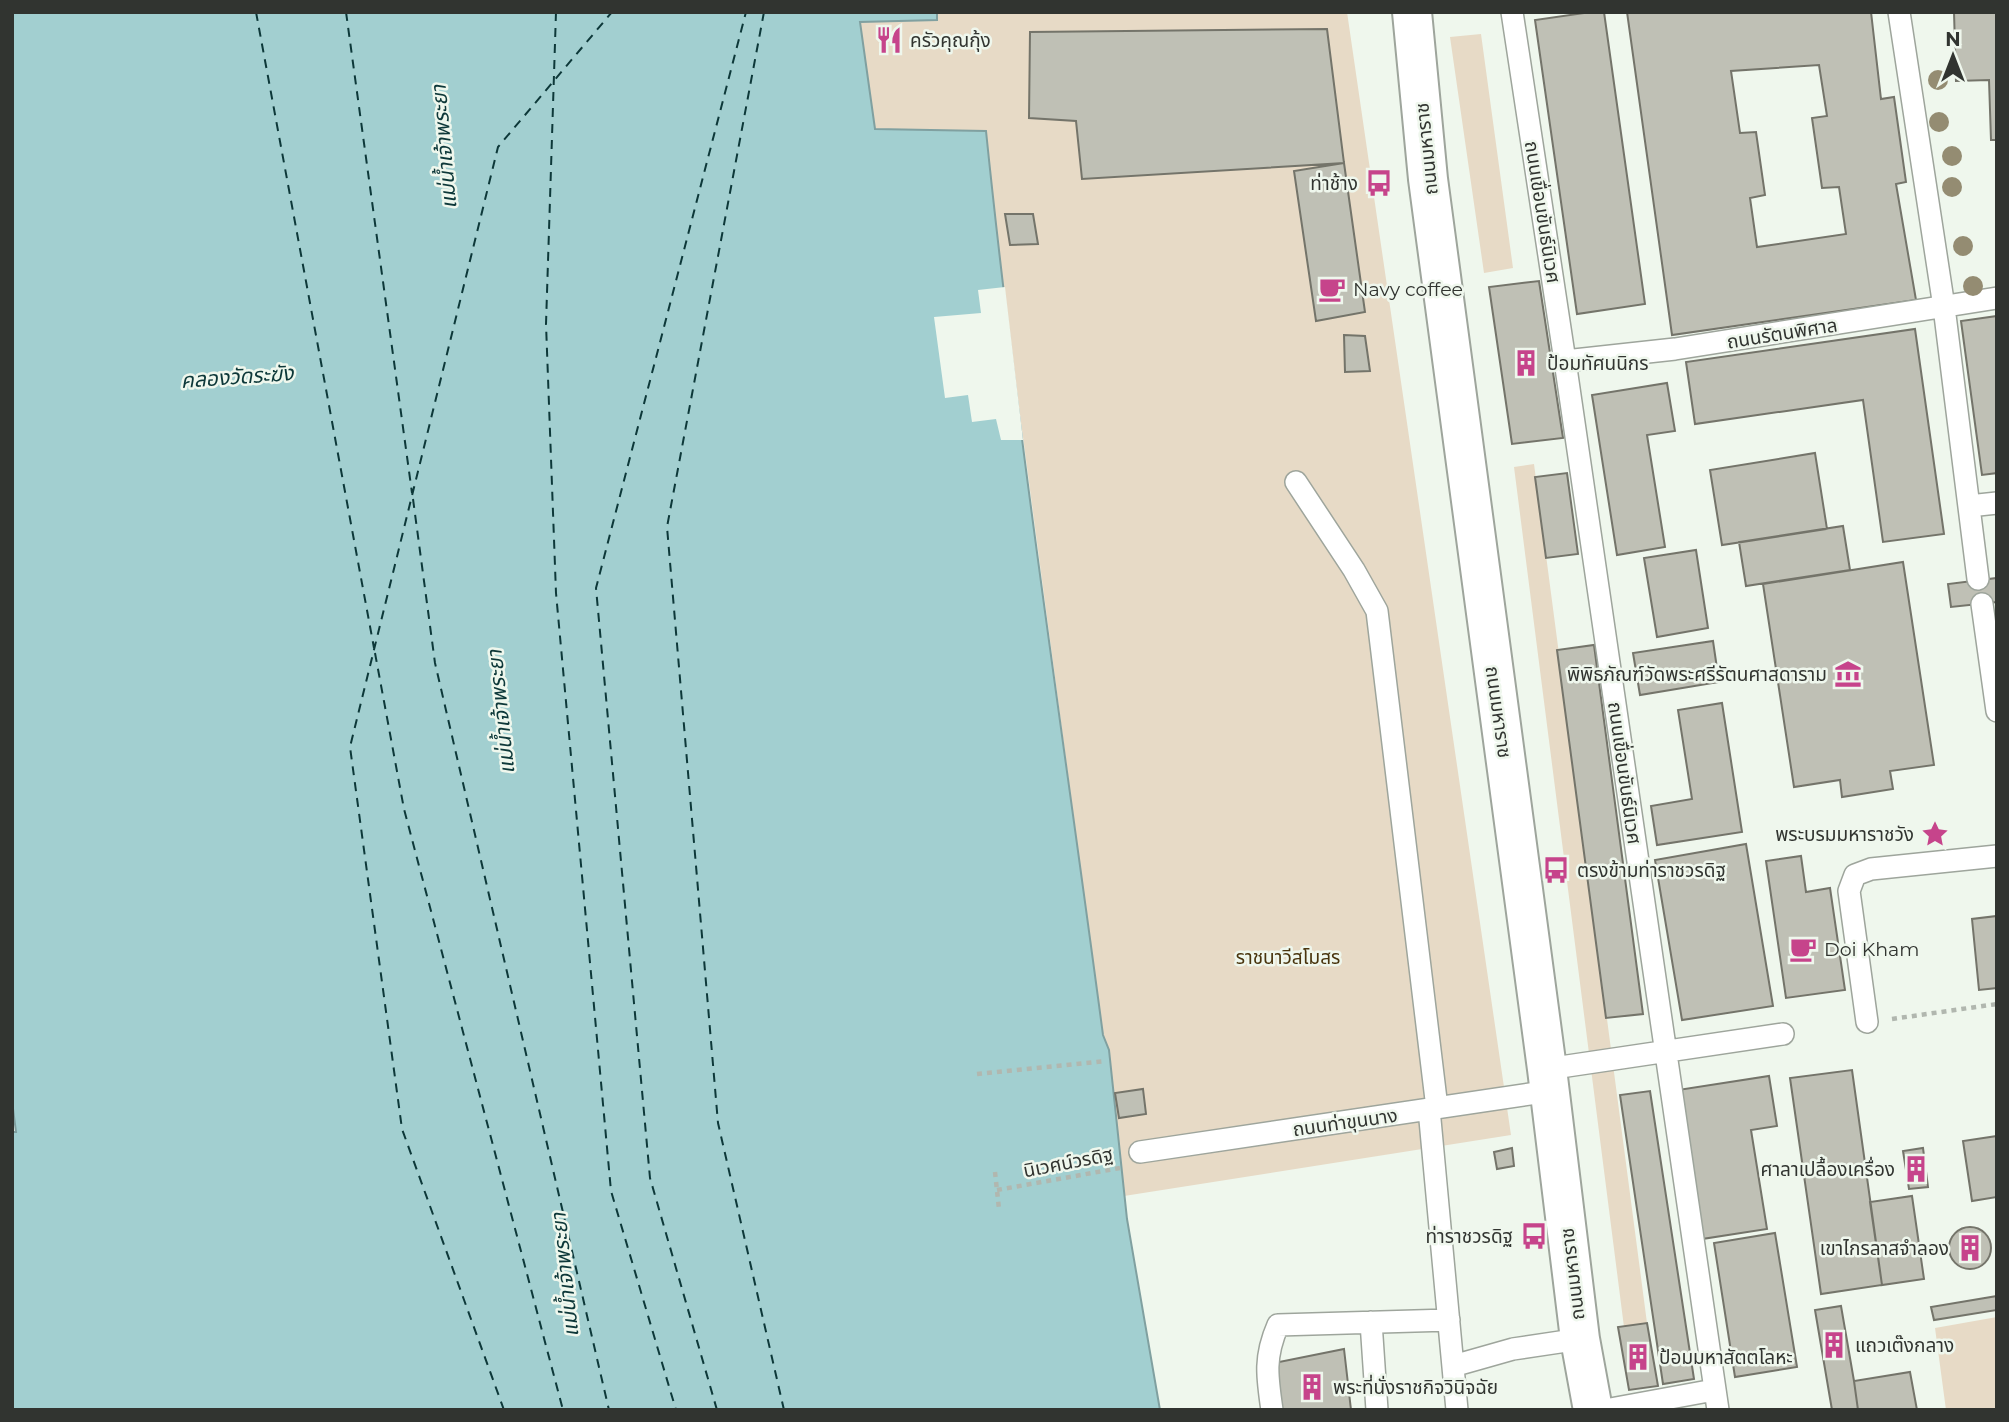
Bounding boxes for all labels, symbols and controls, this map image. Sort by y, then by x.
north arrow [1918,21,1988,91]
restaurant icon: ครัวคุณกุ้ง [874,25,904,55]
text: N [1945,28,1961,51]
place label: ครัวคุณกุ้ง [910,29,991,52]
water label: แม่น้ำเจ้าพระยา [424,83,461,210]
street label: ถนนมหาราช [1410,102,1443,196]
street label: ถนนเขื่อนขันธ์นิเวศ [1520,139,1567,285]
bus stop icon: ท่าช้าง [1364,168,1394,198]
place label: ท่าช้าง [1310,172,1358,195]
cafe icon: Navy coffee [1317,274,1347,304]
place label: Navy coffee [1353,278,1463,301]
street label: ถนนรัตนพิศาล [1725,313,1839,354]
building icon: ป้อมทัศนนิกร [1511,348,1541,378]
place label: ป้อมทัศนนิกร [1547,352,1649,375]
water label: คลองวัดระฆัง [180,360,296,393]
water label: แม่น้ำเจ้าพระยา [479,647,519,775]
museum icon: พิพิธภัณฑ์วัดพระศรีรัตนศาสดาราม [1833,659,1863,689]
place label: พิพิธภัณฑ์วัดพระศรีรัตนศาสดาราม [1567,663,1827,686]
street label: ถนนมหาราช [1481,665,1516,760]
street label: ถนนเขื่อนขันธ์นิเวศ [1603,700,1648,846]
place icon: พระบรมมหาราชวัง [1920,819,1950,849]
place label: พระบรมมหาราชวัง [1775,823,1914,846]
bus stop icon: ตรงข้ามท่าราชวรดิฐ [1541,855,1571,885]
place label: ตรงข้ามท่าราชวรดิฐ [1577,859,1726,882]
cafe icon: Doi Kham [1788,934,1818,964]
place label: Doi Kham [1824,938,1919,961]
park label: ราชนาวีสโมสร [1236,946,1340,969]
street label: ถนนท่าขุนนาง [1291,1104,1399,1141]
street label: นิเวศน์วรดิฐ [1021,1143,1115,1182]
building icon: ศาลาเปลื้องเครื่อง [1901,1154,1931,1184]
place label: ศาลาเปลื้องเครื่อง [1760,1156,1895,1181]
water label: แม่น้ำเจ้าพระยา [543,1210,583,1338]
bus stop icon: ท่าราชวรดิฐ [1519,1221,1549,1251]
place label: ท่าราชวรดิฐ [1426,1225,1513,1248]
street label: ถนนมหาราช [1555,1227,1590,1321]
building icon: เขาไกรลาสจำลอง [1955,1233,1985,1263]
place label: เขาไกรลาสจำลอง [1820,1237,1949,1260]
building icon: แถวเต๊งกลาง [1819,1330,1849,1360]
place label: แถวเต๊งกลาง [1855,1334,1954,1357]
building icon: ป้อมมหาสัตตโลหะ [1623,1342,1653,1372]
place label: ป้อมมหาสัตตโลหะ [1659,1346,1793,1369]
building icon: พระที่นั่งราชกิจวินิจฉัย [1297,1372,1327,1402]
place label: พระที่นั่งราชกิจวินิจฉัย [1333,1374,1498,1399]

